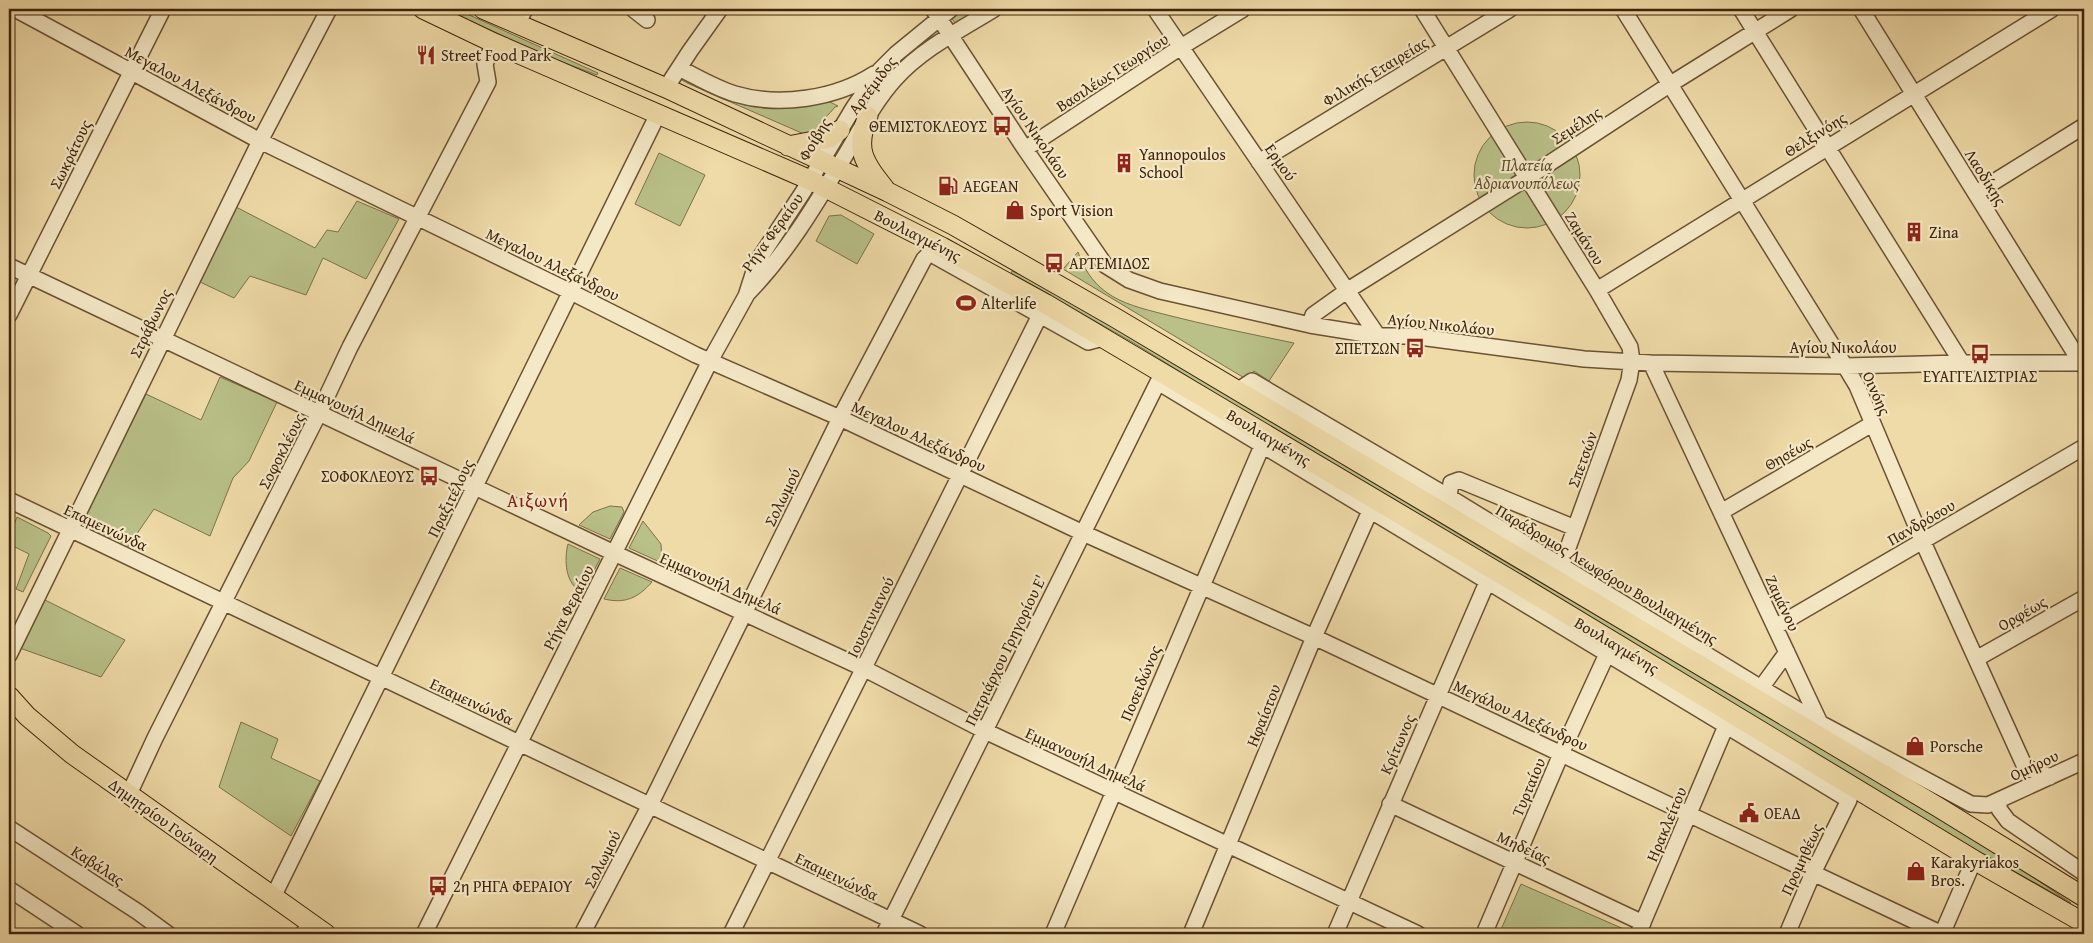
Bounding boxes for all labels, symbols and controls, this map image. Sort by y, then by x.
street label: Βασιλέως Γεωργίου [1051,27,1173,117]
street label: Φιλικής Εταιρείας [1318,30,1433,112]
street label: Μεγαλου Αλεξάνδρου [121,39,261,129]
place label: Street Food Park [441,43,552,67]
restaurant icon: Street Food Park [415,44,437,66]
street label: Αρτέμιδος [842,50,902,119]
street label: Αγίου Νικολάου [996,81,1076,183]
street label: Σεμέλης [1546,100,1606,150]
street label: Θελξινόης [1779,105,1851,162]
street label: Φοίβης [792,112,837,165]
place label: ΘΕΜΙΣΤΟΚΛΕΟΥΣ [869,114,987,138]
street label: Σωκράτους [43,115,97,193]
bus stop icon: ΘΕΜΙΣΤΟΚΛΕΟΥΣ [991,115,1013,137]
street label: Ερμού [1259,138,1303,186]
place label: Yannopoulos School [1139,142,1226,184]
street label: Λαοδίκης [1959,144,2013,210]
building icon: Yannopoulos School [1113,152,1135,174]
park label: Πλατεία Αδριανουπόλεως [1473,153,1580,195]
place label: AEGEAN [963,174,1019,198]
fuel station icon: AEGEAN [937,175,959,197]
street label: Ρήγα Φεραίου [735,188,809,276]
place label: Sport Vision [1030,198,1113,222]
shop icon: Sport Vision [1004,199,1026,221]
street label: Βουλιαγμένης [870,203,966,267]
street label: Ζαμάνου [1559,206,1611,270]
place label: Zina [1929,220,1959,244]
street label: Μεγαλου Αλεξάνδρου [482,221,624,307]
building icon: Zina [1903,221,1925,243]
place label: ΑΡΤΕΜΙΔΟΣ [1069,251,1150,275]
bus stop icon: ΑΡΤΕΜΙΔΟΣ [1043,252,1065,274]
street label: Στράβωνος [123,284,177,362]
place label: Alterlife [981,291,1037,315]
sports icon: Alterlife [955,292,977,314]
street label: Αγίου Νικολάου [1386,306,1496,342]
street label: Αγίου Νικολάου [1789,335,1897,359]
place label: ΣΠΕΤΣΩΝ [1335,336,1401,360]
bus stop icon: ΣΠΕΤΣΩΝ [1404,337,1426,359]
bus stop icon: ΕΥΑΓΓΕΛΙΣΤΡΙΑΣ [1969,343,1991,365]
place label: ΕΥΑΓΓΕΛΙΣΤΡΙΑΣ [1923,364,2037,388]
street label: Οινόης [1857,367,1897,419]
street label: Εμμανουήλ Δημελά [291,372,420,450]
street label: Μεγαλου Αλεξάνδρου [848,394,990,478]
street label: Βουλιαγμένης [1222,402,1316,472]
street label: Σοφοκλέους [252,409,310,493]
street label: Σπετσών [1561,428,1603,490]
street label: Θησέως [1760,430,1817,476]
street label: Πραξιτέλους [421,455,479,541]
place label: ΣΟΦΟΚΛΕΟΥΣ [321,464,414,488]
street label: Σολωμού [758,464,806,530]
bus stop icon: ΣΟΦΟΚΛΕΟΥΣ [418,465,440,487]
district label: Αιξωνή [507,487,569,514]
street label: Πανδρόσου [1882,493,1960,551]
street label: Επαμεινώνδα [60,497,152,557]
street label: Παράδρομος Λεωφόρου Βουλιαγμένης [1493,500,1721,648]
street label: Εμμανουήλ Δημελά [656,545,786,621]
street label: Ρήγα Φεραίου [536,560,600,654]
street label: Πατριάρχου Γρηγορίου E' [958,570,1052,730]
street label: Ζαμάνου [1760,571,1806,635]
street label: Ιουστινιανού [840,572,900,662]
street label: Ορφέως [1993,589,2051,637]
street label: Βουλιαγμένης [1571,612,1663,678]
street label: Ποσειδώνος [1113,641,1167,725]
street label: Επαμεινώνδα [426,671,518,731]
street label: Μεγάλου Αλεξάνδρου [1450,673,1592,757]
street label: Ηφαίστου [1240,680,1286,750]
street label: Κρίτωνος [1373,710,1421,778]
street label: Εμμανουήλ Δημελά [1022,720,1151,798]
place label: Porsche [1930,734,1983,758]
shop icon: Porsche [1904,735,1926,757]
street label: Ομήρου [2006,743,2062,787]
street label: Τυρταίου [1505,754,1551,820]
street label: Δημητρίου Γούναρη [104,772,224,868]
street label: Ηρακλείτου [1639,783,1693,865]
place label: ΟΕΑΔ [1764,801,1801,825]
public building icon: ΟΕΑΔ [1738,802,1760,824]
street label: Προμηθέως [1774,819,1828,899]
street label: Μηδείας [1493,824,1555,870]
street label: Σολωμού [577,826,627,892]
street label: Καβάλας [67,839,130,891]
street label: Επαμεινώνδα [791,846,883,907]
place label: Karakyriakos Bros. [1931,850,2019,892]
shop icon: Karakyriakos Bros. [1905,860,1927,882]
place label: 2η ΡΗΓΑ ΦΕΡΑΙΟΥ [453,874,573,898]
bus stop icon: 2η ΡΗΓΑ ΦΕΡΑΙΟΥ [427,875,449,897]

